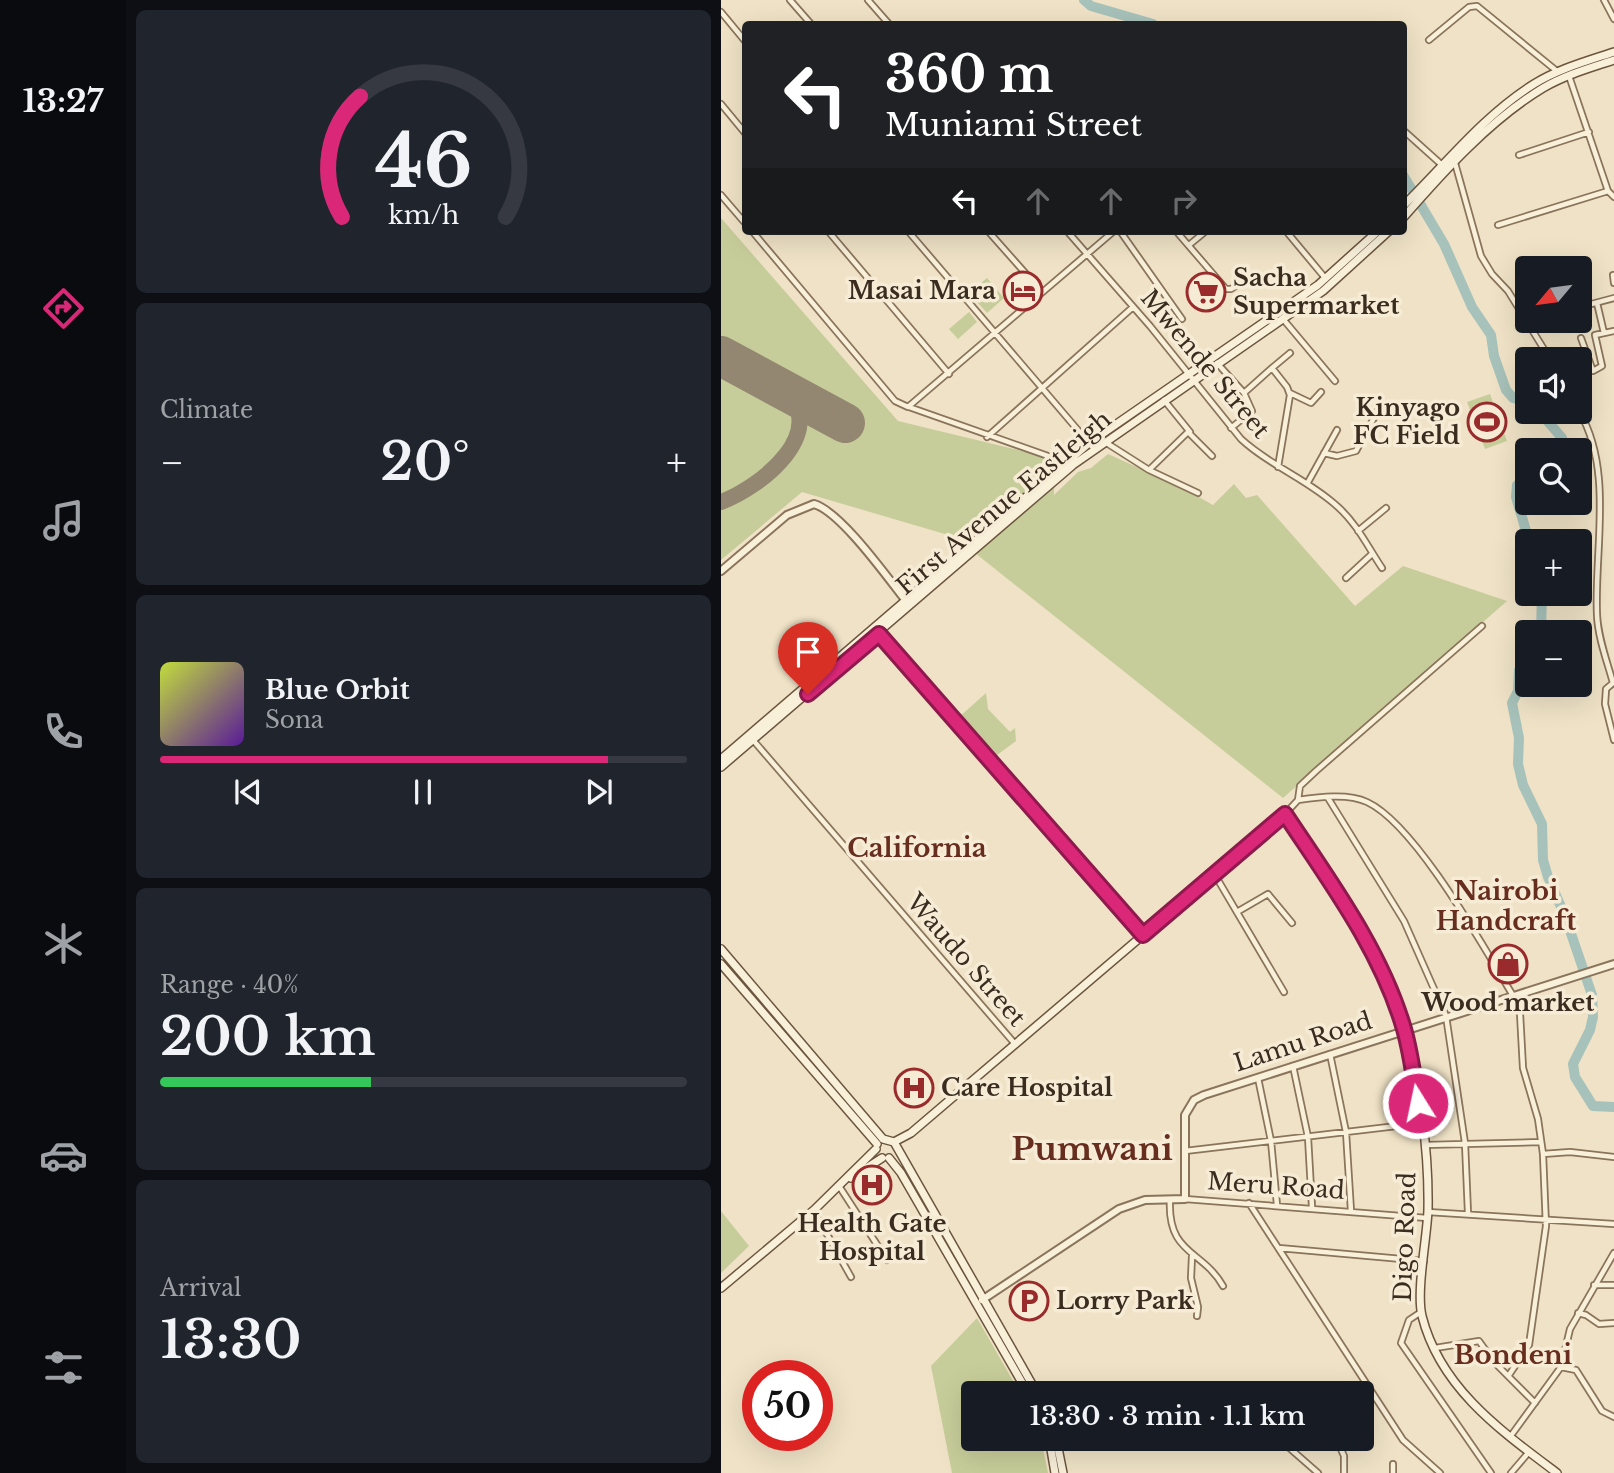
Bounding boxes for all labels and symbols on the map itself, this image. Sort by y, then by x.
north arrow [1515,256,1593,332]
place label: Sacha Supermarket [1233,263,1400,320]
hotel icon: Masai Mara [1002,270,1044,312]
supermarket icon: Sacha Supermarket [1185,271,1227,313]
place label: Masai Mara [848,276,996,305]
street label: Mwende Street [1135,284,1276,444]
place label: Kinyago FC Field [1353,393,1460,450]
sports icon: Kinyago FC Field [1466,401,1508,443]
street label: First Avenue Eastleigh [890,404,1117,601]
pin [778,622,838,694]
district label: California [847,832,987,864]
district label: Nairobi Handcraft [1436,875,1576,937]
street label: Waudo Street [900,887,1032,1032]
shop icon: Wood market [1487,943,1529,985]
place label: Wood market [1420,988,1595,1017]
street label: Lamu Road [1230,1006,1375,1077]
position arrow [1381,1066,1455,1140]
hospital icon: Care Hospital [893,1067,935,1109]
place label: Care Hospital [941,1073,1113,1102]
district label: Pumwani [1011,1129,1173,1169]
hospital icon: Health Gate Hospital [851,1164,893,1206]
street label: Meru Road [1206,1166,1346,1205]
street label: Digo Road [1388,1171,1421,1303]
place label: Health Gate Hospital [797,1209,947,1266]
parking icon: Lorry Park [1008,1280,1050,1322]
place label: Lorry Park [1056,1286,1195,1315]
district label: Bondeni [1454,1339,1572,1371]
speed limit sign: 50 [742,1360,833,1451]

